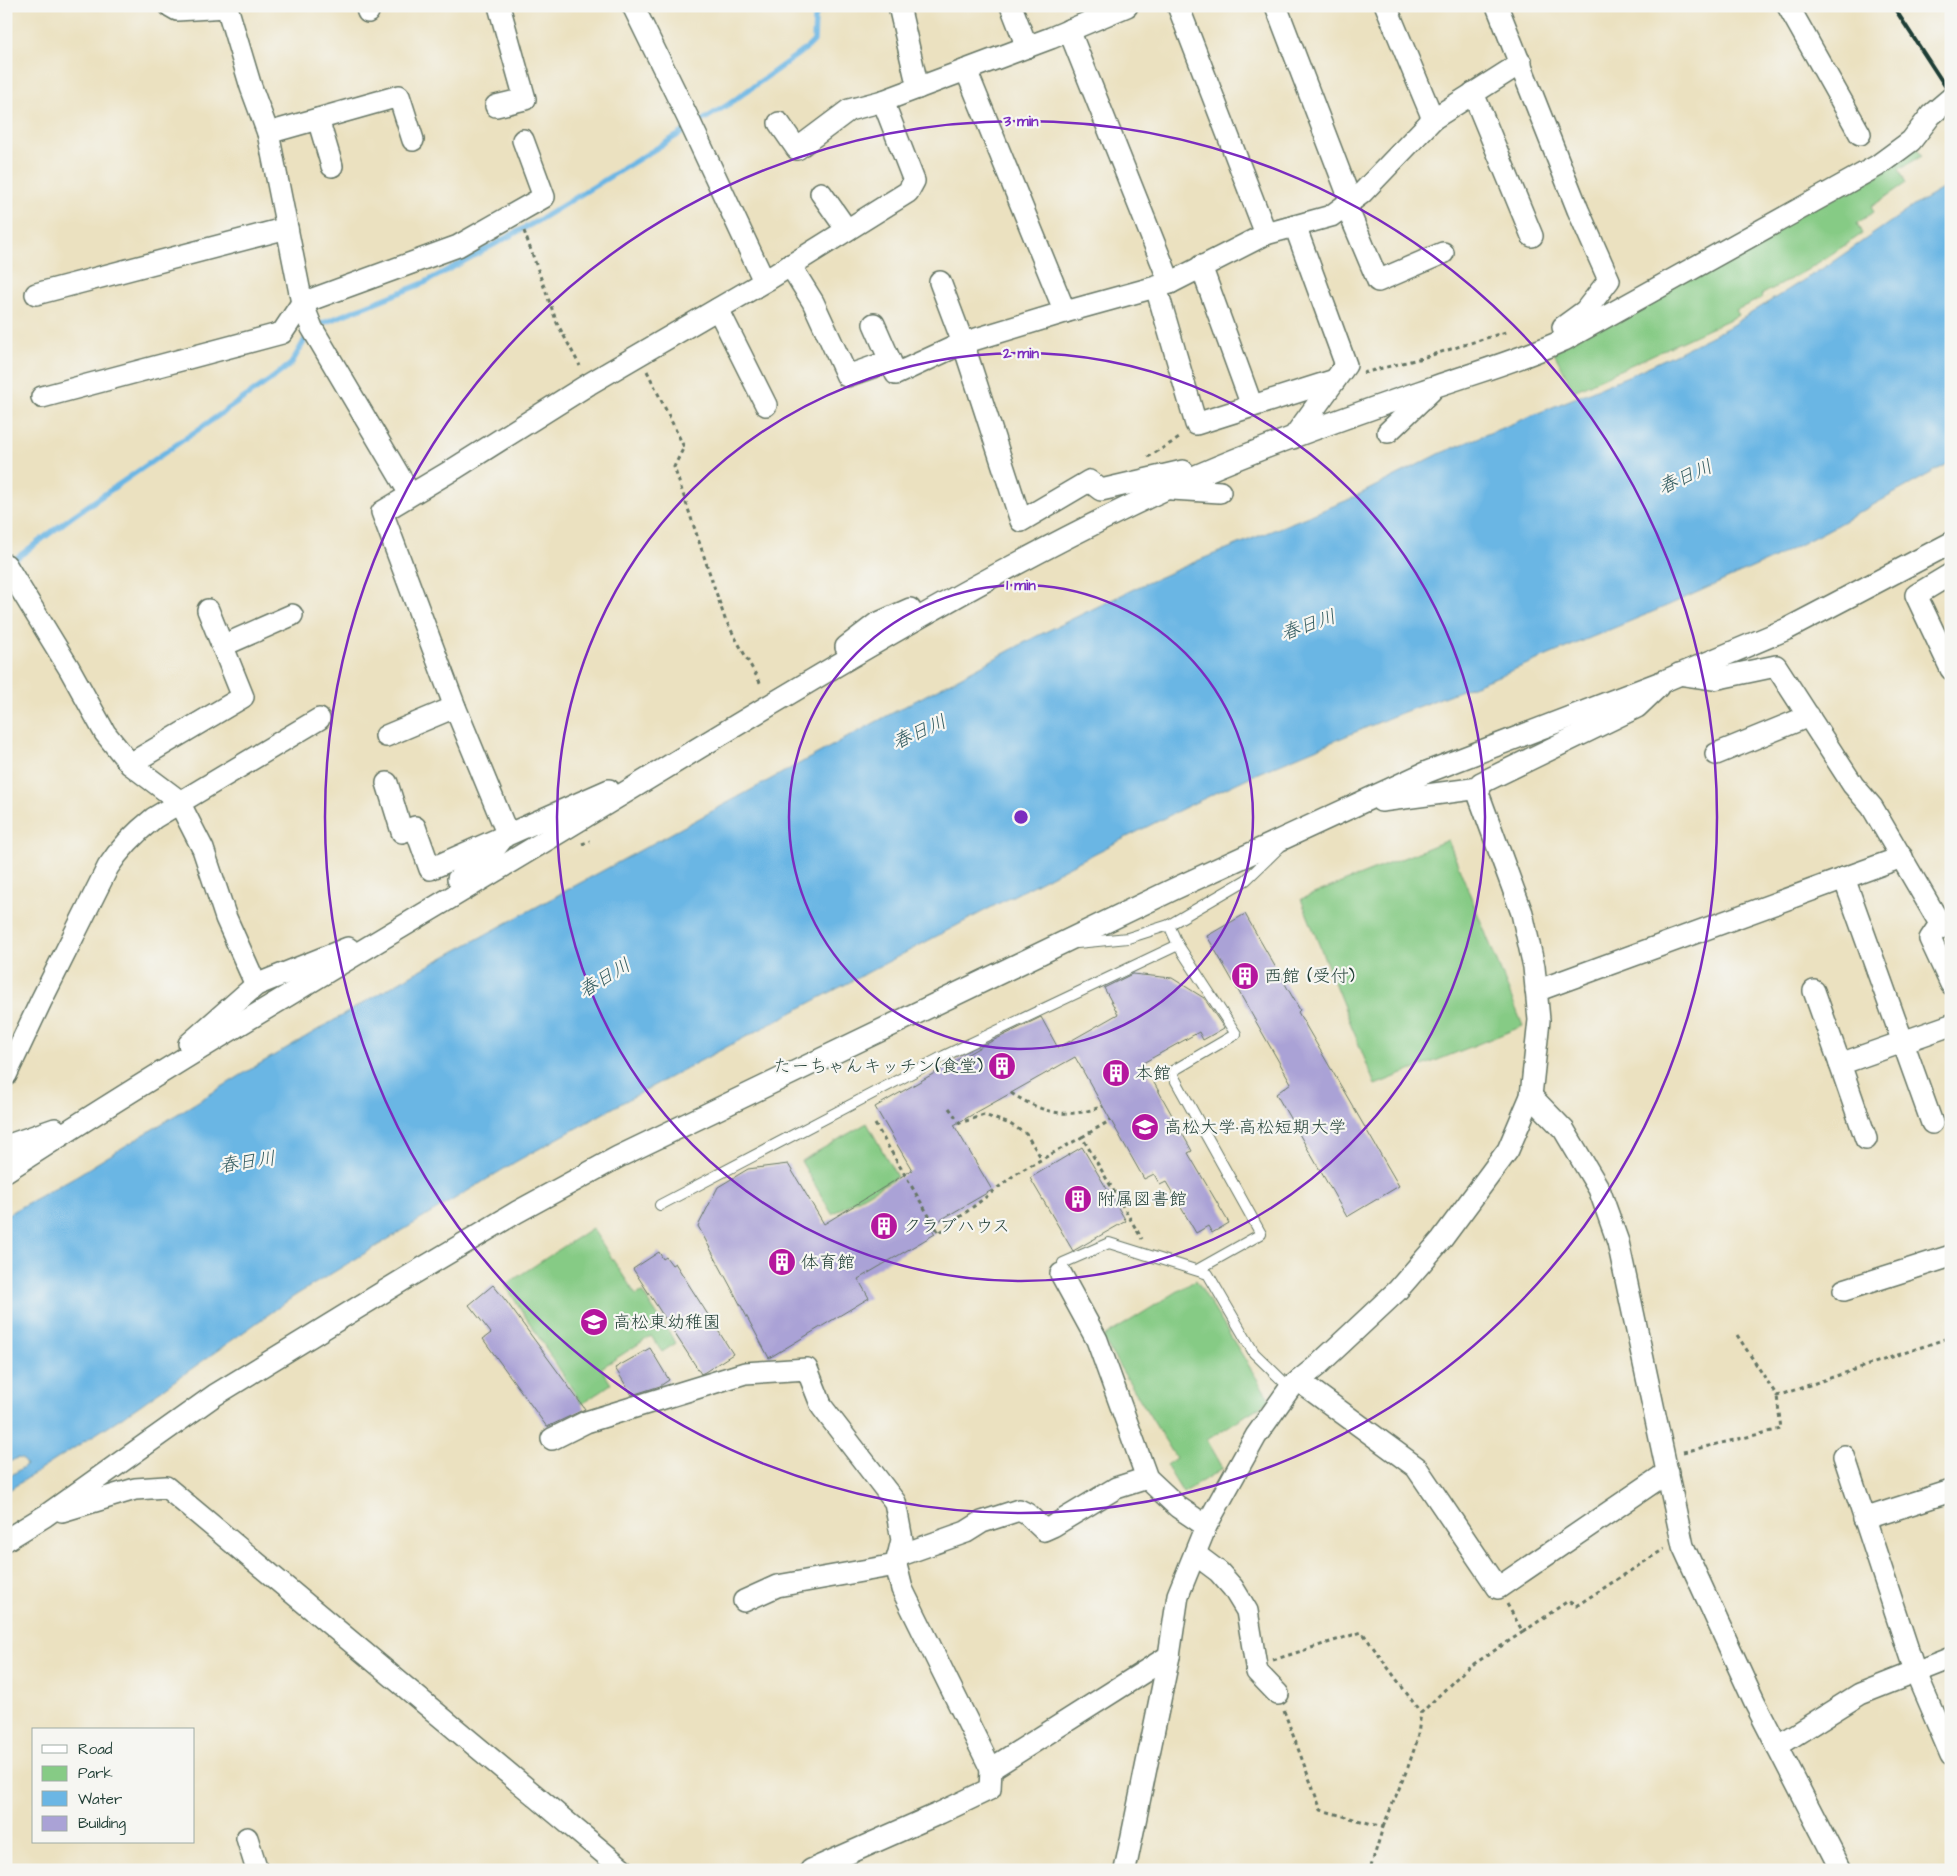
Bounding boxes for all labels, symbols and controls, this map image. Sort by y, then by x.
text: 3 min [1002,111,1039,132]
text: 2 min [1002,343,1040,364]
water label: 春日川 [1654,453,1717,501]
text: 1 min [1006,575,1036,596]
water label: 春日川 [1277,603,1340,647]
water label: 春日川 [888,708,951,756]
centre of rings [1012,808,1030,826]
water label: 春日川 [573,952,636,1005]
building icon: 西館 (受付) [1230,961,1260,991]
place label: 西館 (受付) [1264,964,1355,989]
building icon: たーちゃんキッチン(食堂) [987,1051,1017,1081]
place label: たーちゃんキッチン(食堂) [773,1054,983,1079]
building icon: 本館 [1101,1058,1131,1088]
place label: 本館 [1135,1061,1171,1086]
school or university icon: 高松大学·高松短期大学 [1130,1112,1160,1142]
place label: 高松大学·高松短期大学 [1164,1115,1347,1140]
water label: 春日川 [217,1145,277,1180]
building icon: 附属図書館 [1063,1184,1093,1214]
place label: 附属図書館 [1097,1187,1187,1212]
building icon: クラブハウス [869,1211,899,1241]
place label: クラブハウス [903,1214,1010,1239]
building icon: 体育館 [767,1247,797,1277]
place label: 体育館 [801,1250,855,1275]
school or university icon: 高松東幼稚園 [579,1307,609,1337]
place label: 高松東幼稚園 [613,1310,721,1335]
legend [32,1728,195,1844]
text: Road [78,1739,113,1760]
text: Park [78,1763,113,1784]
text: Water [78,1789,122,1810]
text: Building [78,1813,126,1835]

